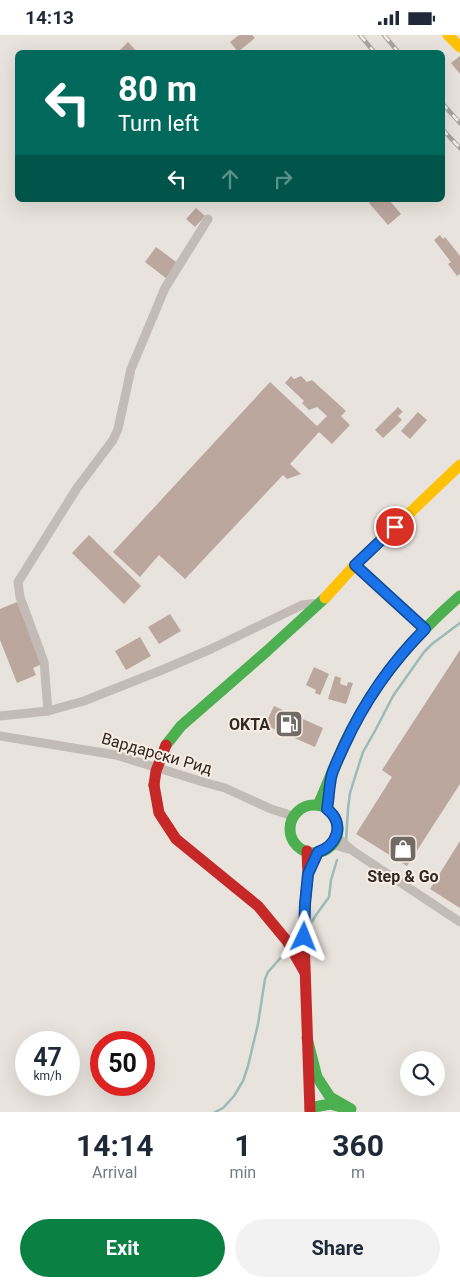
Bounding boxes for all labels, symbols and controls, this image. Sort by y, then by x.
text: 14:13 [25,6,74,29]
text: 80 m [118,69,197,110]
icon: left [35,70,100,135]
text: Turn left [118,111,199,136]
icon: left [163,165,191,193]
icon: ahead [216,165,244,193]
icon: right [269,165,297,193]
pin [374,506,416,548]
icon: arrive [381,513,409,541]
fuel station icon: OKTA [274,709,304,739]
place label: OKTA [229,715,270,734]
street label: Вардарски Рид [99,729,215,778]
shop icon: Step & Go [388,834,418,864]
place label: Step & Go [367,867,439,886]
position arrow [277,910,329,962]
speed limit sign: 50 [90,1031,155,1096]
text: 47 [33,1043,62,1072]
map controls [400,1051,445,1096]
button: search [400,1051,445,1096]
text: km/h [33,1069,62,1083]
text: 14:14 [76,1128,153,1163]
text: 1 [234,1128,251,1163]
text: 360 [332,1128,384,1163]
text: Arrival [92,1163,137,1182]
text: min [229,1163,256,1182]
text: m [351,1163,365,1182]
button: Exit [20,1219,225,1277]
button: Share [235,1219,440,1277]

